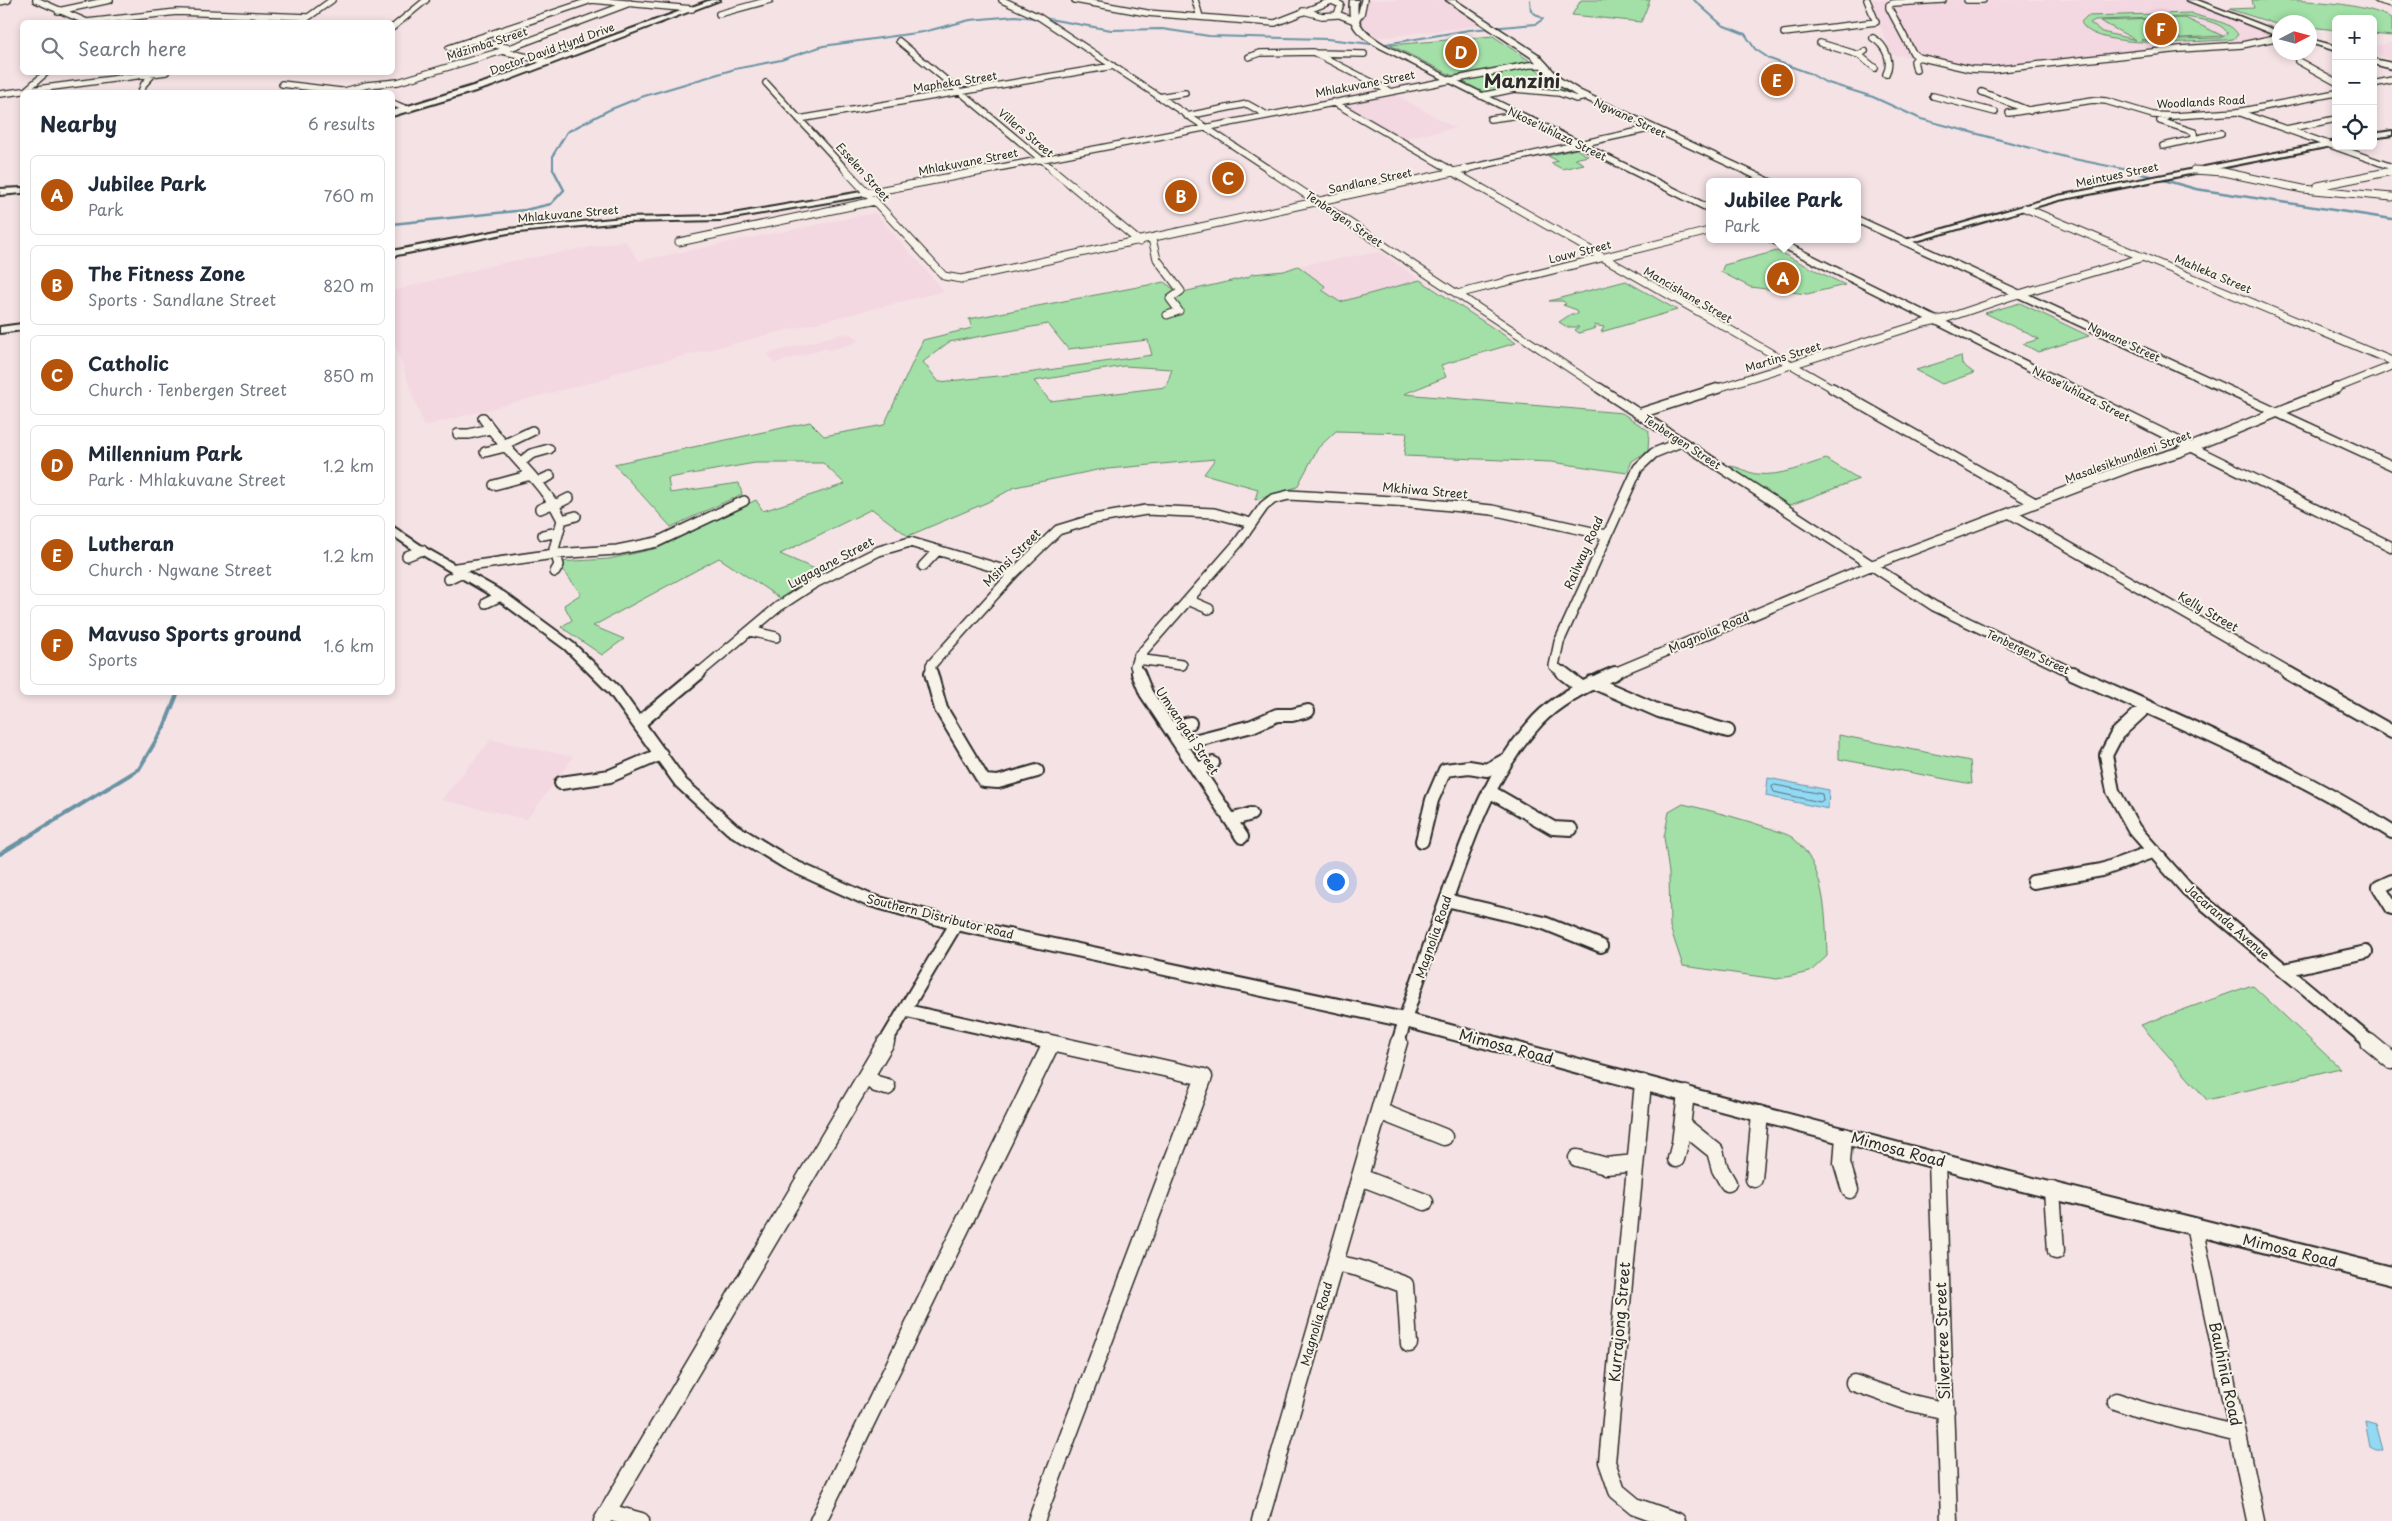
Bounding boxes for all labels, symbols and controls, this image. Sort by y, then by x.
pin: F [2145,10,2177,48]
north arrow [2272,15,2317,60]
map controls [2332,15,2377,150]
button: + [2332,15,2377,60]
street label: Doctor David Hynd Drive [487,18,617,79]
search box [20,20,395,75]
street label: Mdzimba Street [444,22,530,65]
pin: D [1445,33,1477,71]
icon: search [38,34,66,62]
text: Search here [78,34,187,62]
button: − [2332,60,2377,105]
pin: E [1761,61,1793,99]
street label: Mhlakuvane Street [1314,65,1417,101]
street label: Mapheka Street [912,66,999,97]
district label: Manzini [1484,66,1560,94]
street label: Woodlands Road [2156,91,2246,112]
street label: Ngwane Street [1591,93,1669,142]
street label: Nkose'luhlaza Street [1505,102,1610,165]
street label: Villers Street [995,104,1058,161]
button: locate [2332,105,2377,150]
text: Nearby [40,107,117,139]
text: 6 results [308,111,375,135]
street label: Esselen Street [832,138,895,205]
street label: Mhlakuvane Street [917,143,1020,179]
street label: Meintues Street [2074,157,2160,192]
pin: C [1212,159,1244,197]
street label: Sandlane Street [1327,163,1414,198]
text: Jubilee Park [88,169,206,197]
pin: B [1165,177,1197,215]
popup [1706,178,1861,243]
text: A [51,183,63,207]
text: 760 m [324,183,374,207]
text: Jubilee Park [1724,185,1843,213]
street label: Tenbergen Street [1302,186,1387,251]
text: Park [88,197,124,221]
street label: Mhlakuvane Street [517,201,620,226]
text: Park [1724,213,1760,237]
street label: Louw Street [1547,235,1613,267]
street label: Mahleka Street [2172,250,2255,298]
text: The Fitness Zone [88,259,245,287]
pin: A [1767,259,1799,297]
street label: Mancishane Street [1641,262,1736,327]
text: B [52,273,62,297]
text: 820 m [323,273,374,297]
text: Sports · Sandlane Street [88,287,276,311]
street label: Ngwane Street [2085,317,2163,366]
street label: Martins Street [1743,337,1823,376]
text: Catholic [88,349,169,377]
street label: Nkose'luhlaza Street [2029,361,2134,426]
text: C [51,363,63,387]
text: 850 m [323,363,374,387]
text: Church · Tenbergen Street [88,377,287,401]
street label: Tenbergen Street [1640,410,1725,473]
street label: Masalesikhundleni Street [2062,426,2194,487]
text: Millennium Park [88,439,243,467]
text: D [51,453,63,477]
text: 1.2 km [323,453,374,477]
text: Park · Mhlakuvane Street [88,467,286,491]
street label: Mkhiwa Street [1382,477,1469,503]
street label: Railway Road [1559,513,1607,592]
street label: Msinsi Street [978,524,1044,590]
text: Lutheran [88,529,174,557]
street label: Lugagane Street [784,532,877,592]
text: E [52,543,62,567]
text: 1.2 km [323,543,374,567]
text: Church · Ngwane Street [88,557,272,581]
street label: Kelly Street [2175,587,2242,636]
street label: Magnolia Road [1665,607,1752,657]
text: Mavuso Sports ground [88,619,302,647]
street label: Tenbergen Street [1984,625,2073,678]
text: F [52,633,62,657]
text: 1.6 km [323,633,374,657]
text: Sports [88,647,137,671]
street label: Umvangati Street [1152,683,1224,778]
your location [1323,869,1349,895]
street label: Jacaranda Avenue [2181,879,2274,963]
street label: Southern Distributor Road [865,889,1016,943]
street label: Magnolia Road [1410,893,1456,980]
street label: Mimosa Road [1457,1022,1556,1069]
street label: Mimosa Road [1849,1125,1948,1172]
street label: Mimosa Road [2241,1227,2340,1272]
street label: Kurrajong Street [1602,1261,1635,1383]
street label: Magnolia Road [1295,1280,1337,1368]
street label: Silvertree Street [1928,1282,1955,1400]
street label: Bauhinia Road [2204,1320,2249,1428]

